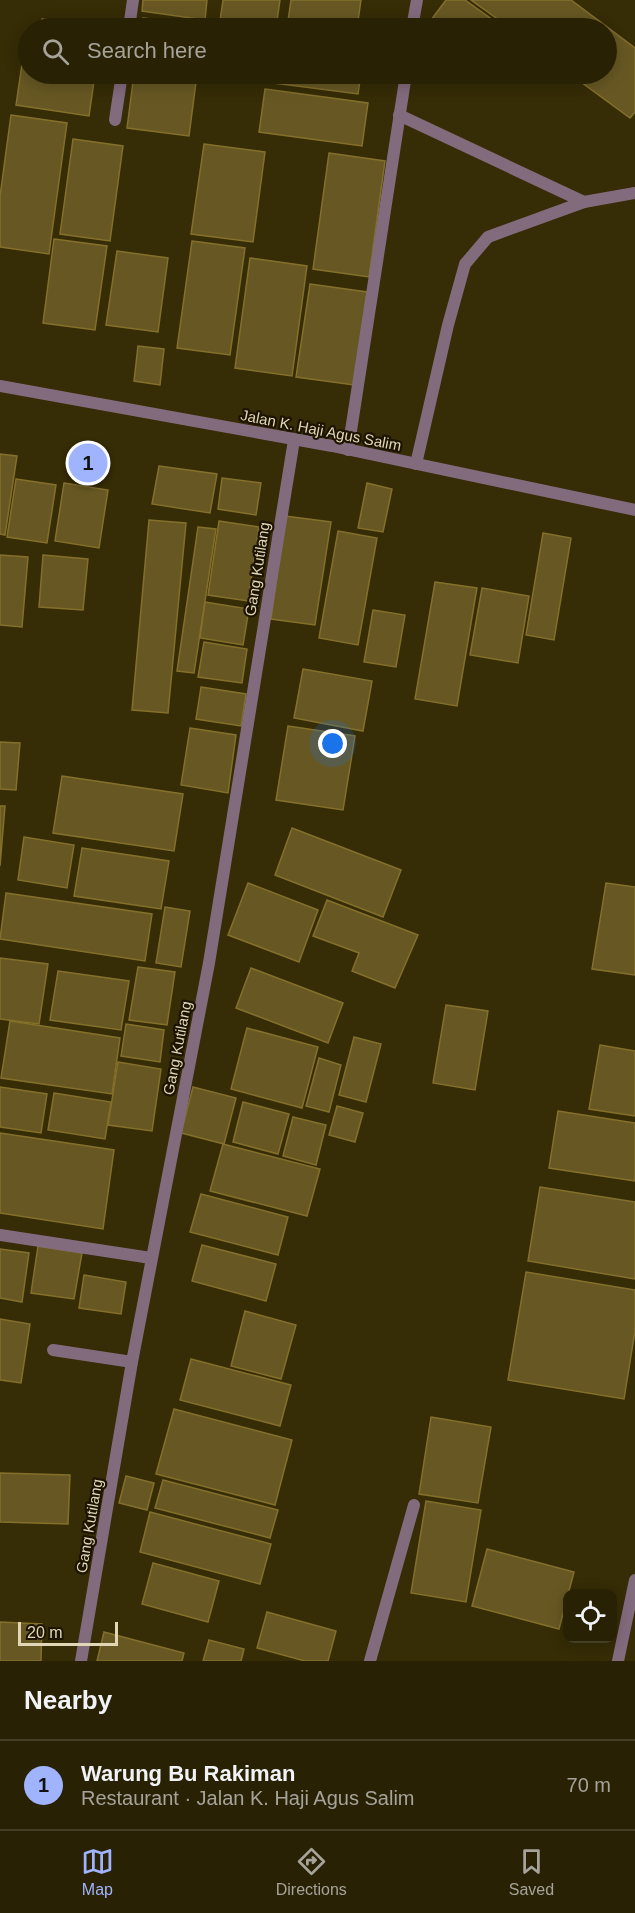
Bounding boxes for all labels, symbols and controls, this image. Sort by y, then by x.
search box [18,18,617,84]
icon: search [39,35,72,68]
text: Search here [87,38,207,63]
street label: Jalan K. Haji Agus Salim [239,406,403,454]
pin: 1 [68,440,107,486]
street label: Gang Kutilang [241,521,273,617]
your location [318,729,347,758]
street label: Gang Kutilang [160,1000,194,1096]
street label: Gang Kutilang [72,1478,106,1574]
map controls [563,1589,617,1643]
button: locate [563,1589,617,1643]
scale bar [18,1619,118,1646]
text: 20 m [27,1624,63,1641]
text: Nearby [24,1685,112,1715]
text: Warung Bu Rakiman [81,1761,295,1786]
text: 1 [38,1774,49,1796]
text: 70 m [567,1774,611,1796]
text: Restaurant · Jalan K. Haji Agus Salim [81,1787,415,1809]
tab: Map [81,1845,114,1899]
tab: Directions [276,1845,347,1899]
tab: Saved [509,1845,554,1899]

